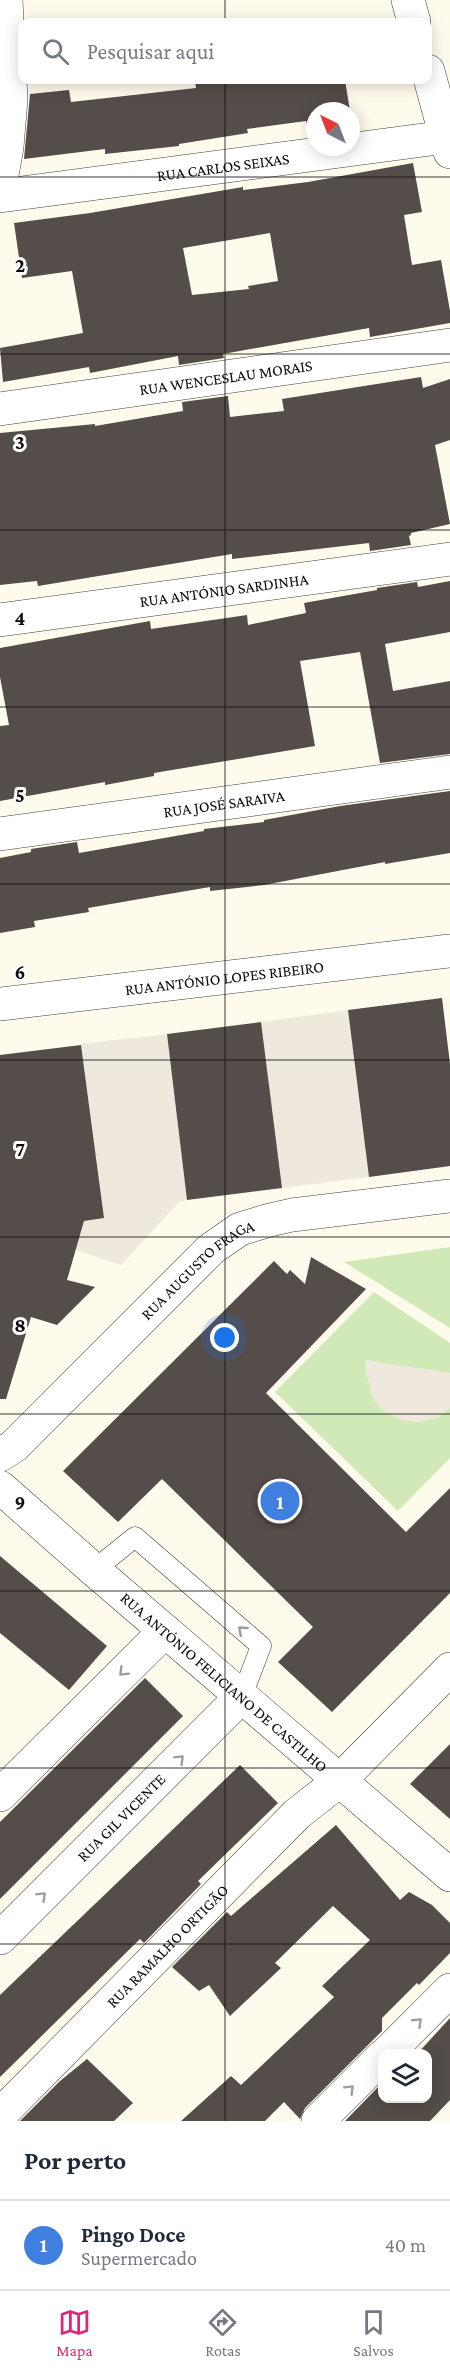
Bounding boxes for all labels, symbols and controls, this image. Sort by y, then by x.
search box [18,18,432,84]
icon: search [39,35,72,68]
text: Pesquisar aqui [87,39,214,64]
north arrow [306,102,360,156]
street label: RUA CARLOS SEIXAS [156,149,290,184]
text: 2 [15,254,25,276]
street label: RUA WENCESLAU MORAIS [138,356,313,398]
text: 3 [15,431,25,453]
street label: RUA ANTÓNIO SARDINHA [139,570,310,609]
text: 4 [15,607,26,629]
text: 5 [15,784,25,806]
street label: RUA JOSÉ SARAIVA [162,786,286,820]
street label: RUA ANTÓNIO LOPES RIBEIRO [124,957,325,998]
text: 6 [15,961,25,983]
text: 7 [15,1138,25,1160]
street label: RUA AUGUSTO FRAGA [137,1217,257,1323]
text: 8 [14,1314,26,1336]
your location [210,1323,239,1352]
pin: 1 [260,1478,300,1524]
text: 9 [15,1491,25,1513]
street label: RUA ANTÓNIO FELICIANO DE CASTILHO [118,1588,331,1775]
one-way arrow [238,1626,249,1637]
one-way arrow [120,1665,131,1676]
one-way arrow [173,1755,184,1766]
street label: RUA GIL VICENTE [74,1770,168,1864]
street label: RUA RAMALHO ORTIGÃO [103,1881,231,2010]
one-way arrow [34,1893,45,1904]
one-way arrow [411,2018,421,2029]
map controls [378,2049,432,2103]
button: layers [378,2049,432,2103]
one-way arrow [344,2085,354,2096]
text: Por perto [24,2146,126,2175]
text: Pingo Doce [81,2222,186,2247]
text: 1 [40,2234,47,2256]
text: 40 m [385,2234,426,2256]
text: Supermercado [81,2247,197,2269]
tab: Mapa [56,2306,93,2359]
tab: Rotas [205,2306,241,2359]
tab: Salvos [353,2306,394,2359]

